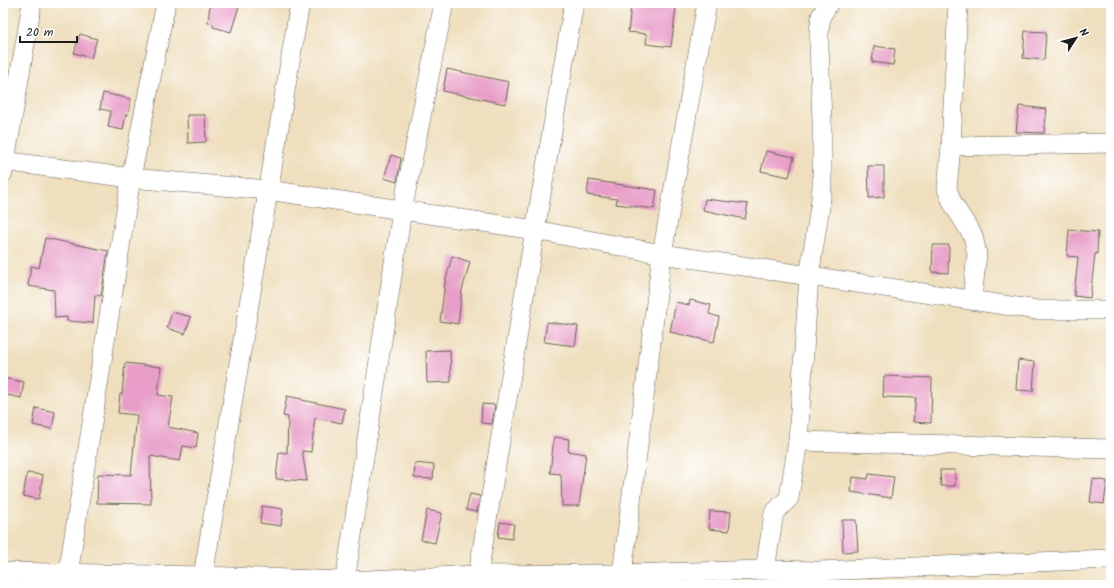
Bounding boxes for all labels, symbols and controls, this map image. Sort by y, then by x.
scale bar [20,18,77,44]
north arrow [1056,18,1096,58]
text: 20 m [26,23,54,42]
text: N [1074,25,1093,41]

